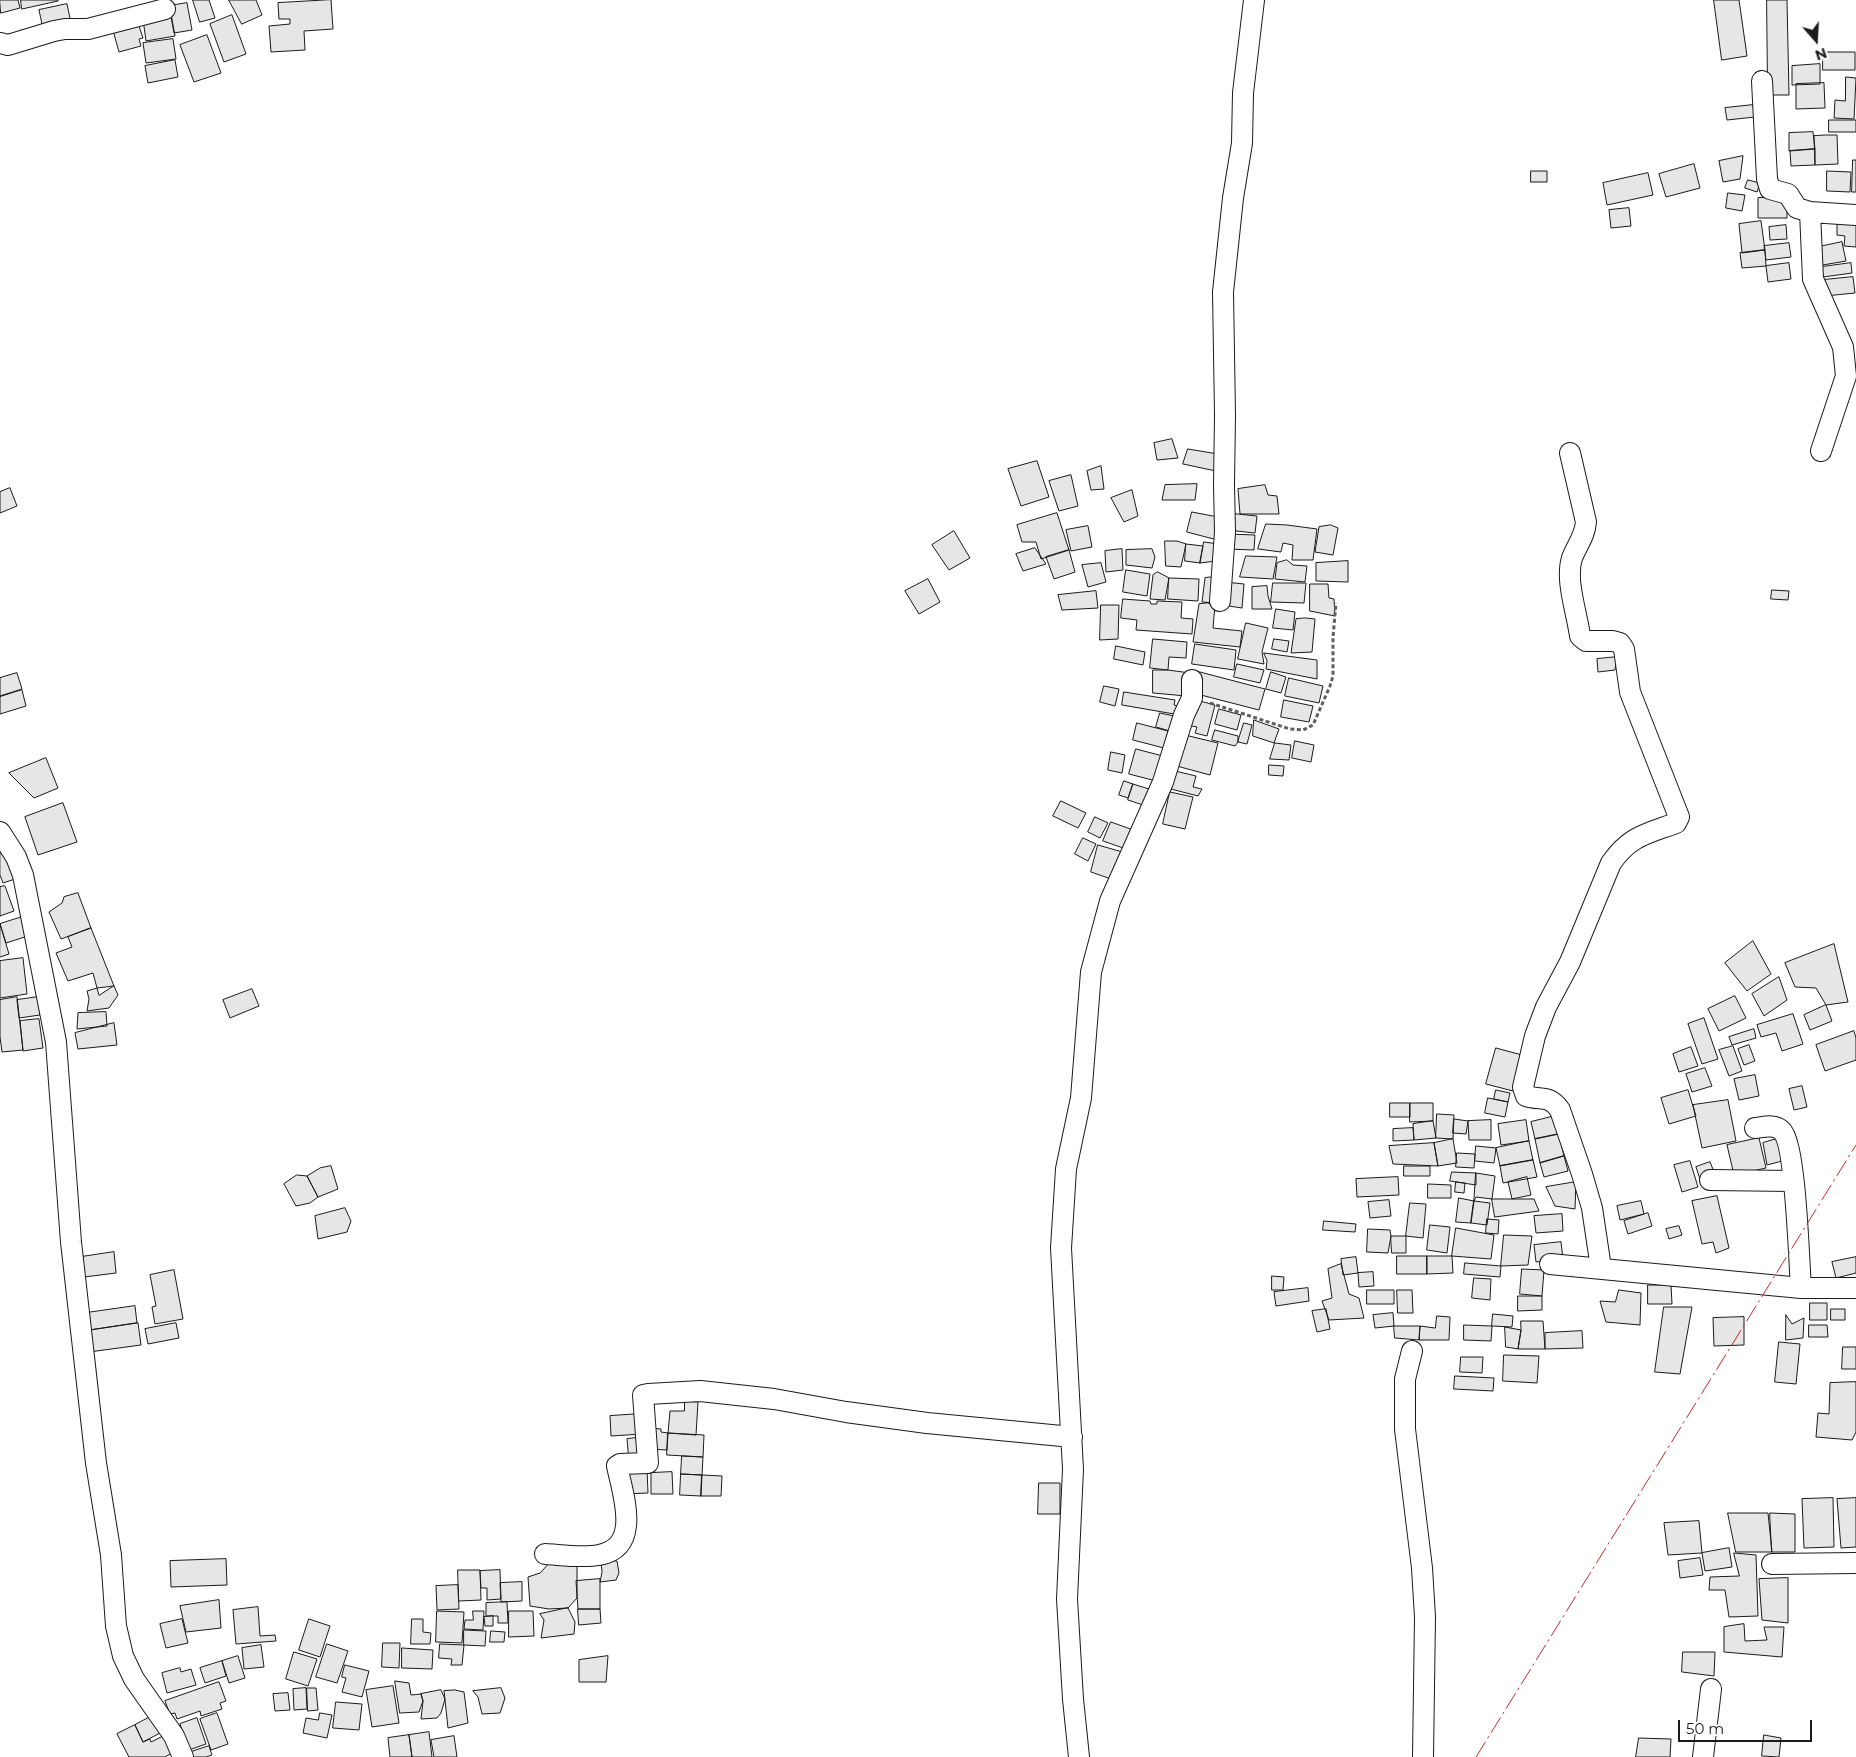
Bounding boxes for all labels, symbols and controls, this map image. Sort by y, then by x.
north arrow [1791,15,1841,65]
text: N [1813,44,1829,65]
scale bar [1681,1710,1815,1742]
text: 50 m [1686,1719,1724,1738]

